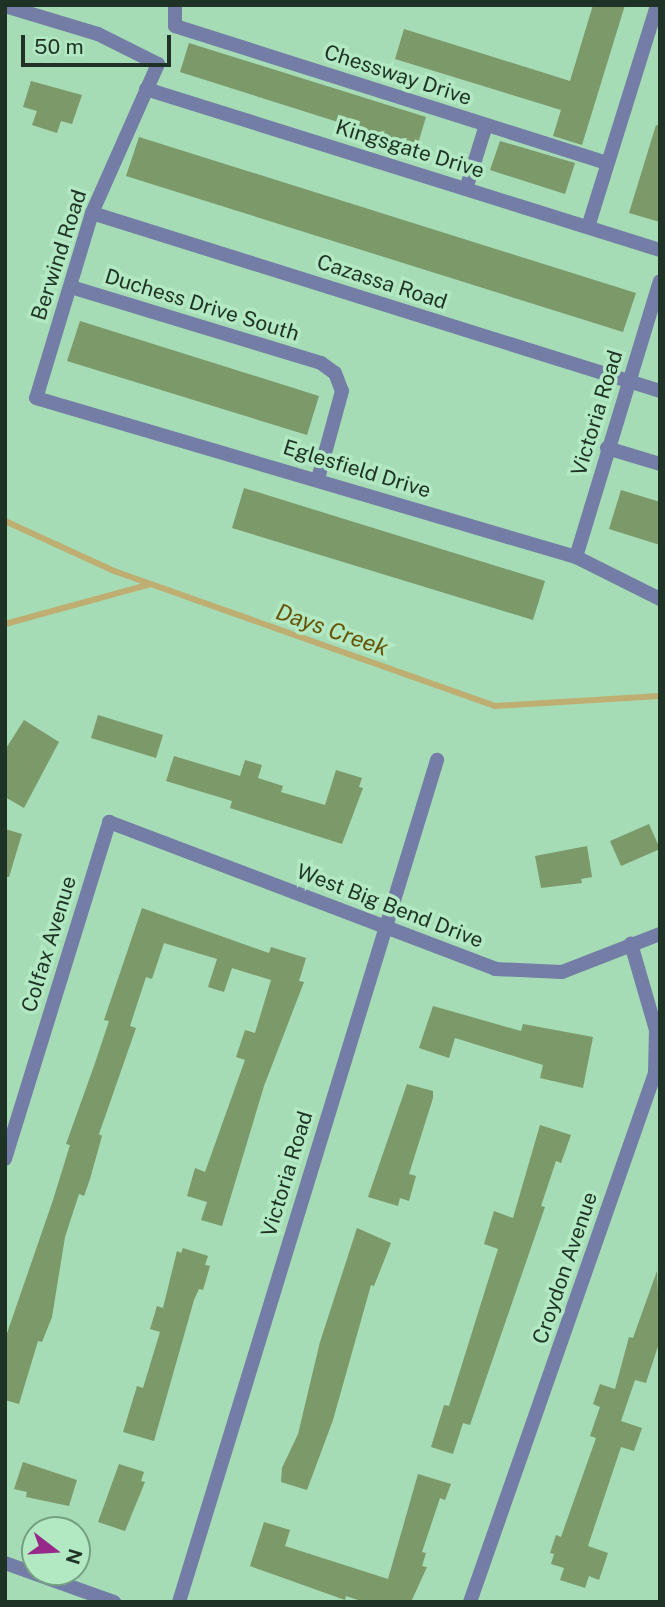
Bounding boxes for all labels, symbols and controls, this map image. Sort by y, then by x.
scale bar [24,21,175,65]
text: 50 m [34,34,84,59]
street label: Chessway Drive [321,39,475,111]
street label: Kingsgate Drive [333,114,487,184]
street label: Berwind Road [26,187,92,323]
street label: Cazassa Road [314,249,450,315]
street label: Duchess Drive South [102,263,302,347]
street label: Victoria Road [566,347,628,479]
street label: Eglesfield Drive [280,435,434,503]
water label: Days Creek [272,598,392,662]
street label: West Big Bend Drive [293,859,487,953]
street label: Colfax Avenue [16,873,82,1015]
street label: Victoria Road [256,1108,318,1240]
street label: Croydon Avenue [527,1189,603,1347]
north arrow [21,1516,91,1586]
text: N [61,1546,87,1567]

